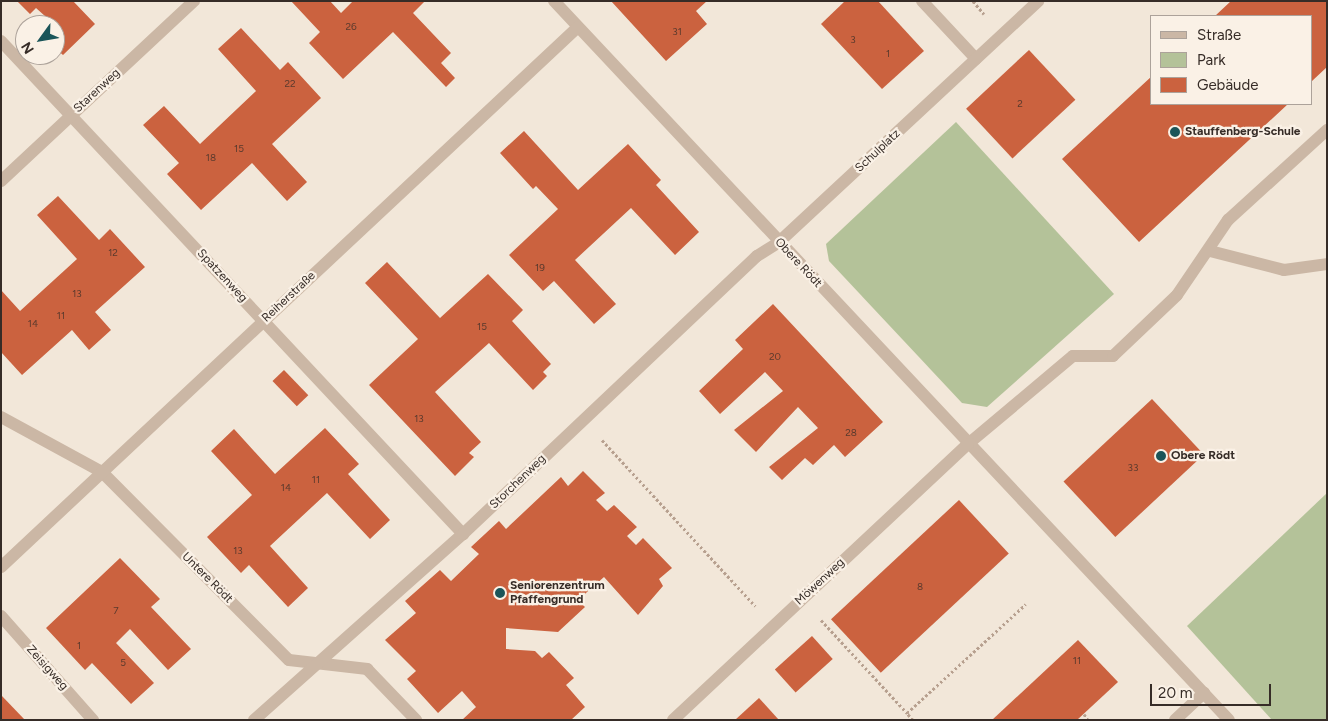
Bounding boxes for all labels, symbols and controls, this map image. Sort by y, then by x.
north arrow [15,15,65,65]
legend [1150,15,1313,105]
house number: 26 [345,21,357,33]
house number: 31 [672,26,682,38]
text: Straße [1197,26,1241,44]
house number: 3 [850,34,856,46]
text: N [18,39,38,57]
house number: 1 [886,48,890,60]
text: Park [1197,51,1226,69]
street label: Starenweg [71,66,123,116]
text: Gebäude [1197,76,1258,94]
house number: 22 [284,78,296,90]
house number: 2 [1017,98,1023,110]
place label: Stauffenberg-Schule [1185,125,1301,139]
marker: Stauffenberg-Schule [1169,126,1181,138]
street label: Schulplatz [853,127,903,175]
house number: 15 [234,143,244,155]
house number: 18 [206,152,216,164]
street label: Obere Rödt [771,235,825,291]
house number: 12 [108,247,118,259]
street label: Spatzenweg [194,247,250,305]
house number: 19 [535,262,545,274]
street label: Reiherstraße [259,269,319,325]
house number: 13 [72,288,82,300]
house number: 11 [57,310,65,322]
house number: 14 [28,318,38,330]
house number: 15 [477,321,487,333]
house number: 20 [769,351,781,363]
house number: 13 [414,413,424,425]
house number: 28 [845,427,857,439]
place label: Obere Rödt [1171,449,1235,463]
marker: Obere Rödt [1155,450,1167,462]
street label: Storchenweg [487,452,549,512]
house number: 33 [1128,462,1138,474]
house number: 11 [312,474,320,486]
house number: 14 [281,482,291,494]
house number: 13 [233,545,243,557]
street label: Untere Rödt [179,550,235,606]
street label: Möwenweg [792,556,848,608]
place label: Seniorenzentrum Pfaffengrund [510,579,605,607]
house number: 8 [917,581,923,593]
marker: Seniorenzentrum Pfaffengrund [494,587,506,599]
house number: 7 [113,605,119,617]
house number: 1 [77,640,81,652]
street label: Zeisigweg [23,643,71,693]
house number: 11 [1073,655,1081,667]
house number: 5 [120,657,126,669]
scale bar [1153,674,1274,706]
text: 20 m [1158,684,1192,702]

